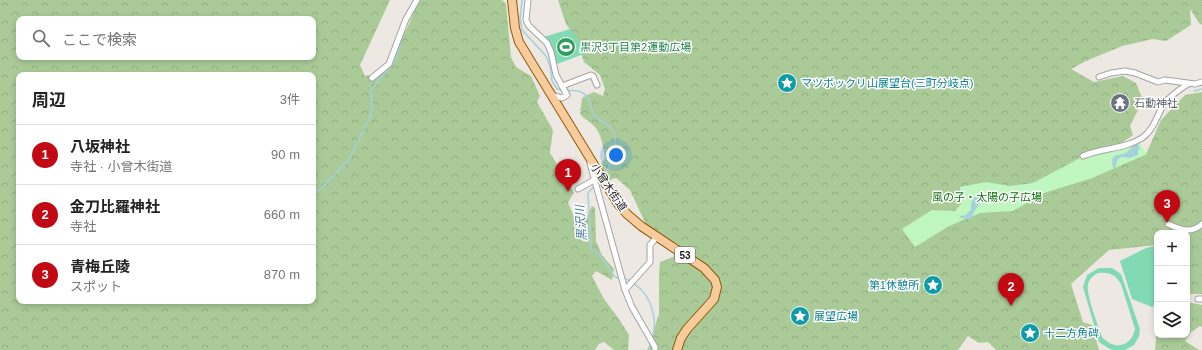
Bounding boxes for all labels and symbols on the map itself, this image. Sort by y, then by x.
sports icon: 黒沢3丁目第2運動広場 [555,36,577,58]
place label: 黒沢3丁目第2運動広場 [580,41,691,53]
place icon: マツボックリ山展望台(三町分岐点) [776,72,798,94]
place label: マツボックリ山展望台(三町分岐点) [801,77,973,89]
temple icon: 石動神社 [1109,92,1131,114]
place label: 石動神社 [1134,97,1178,109]
your location [606,145,626,165]
pin: 1 [555,159,581,192]
street label: 小曾木街道 [589,161,629,213]
pin: 3 [1154,190,1180,223]
park label: 風の子・太陽の子広場 [932,191,1042,203]
water label: 黒沢川 [573,203,589,241]
road number: 53 [675,247,695,263]
pin: 2 [998,273,1024,306]
place icon: 第1休憩所 [922,274,944,296]
place label: 第1休憩所 [869,279,920,291]
place icon: 展望広場 [789,305,811,327]
place label: 展望広場 [814,310,858,322]
place icon: 十二方角碑 [1019,322,1041,344]
place label: 十二方角碑 [1044,327,1099,339]

